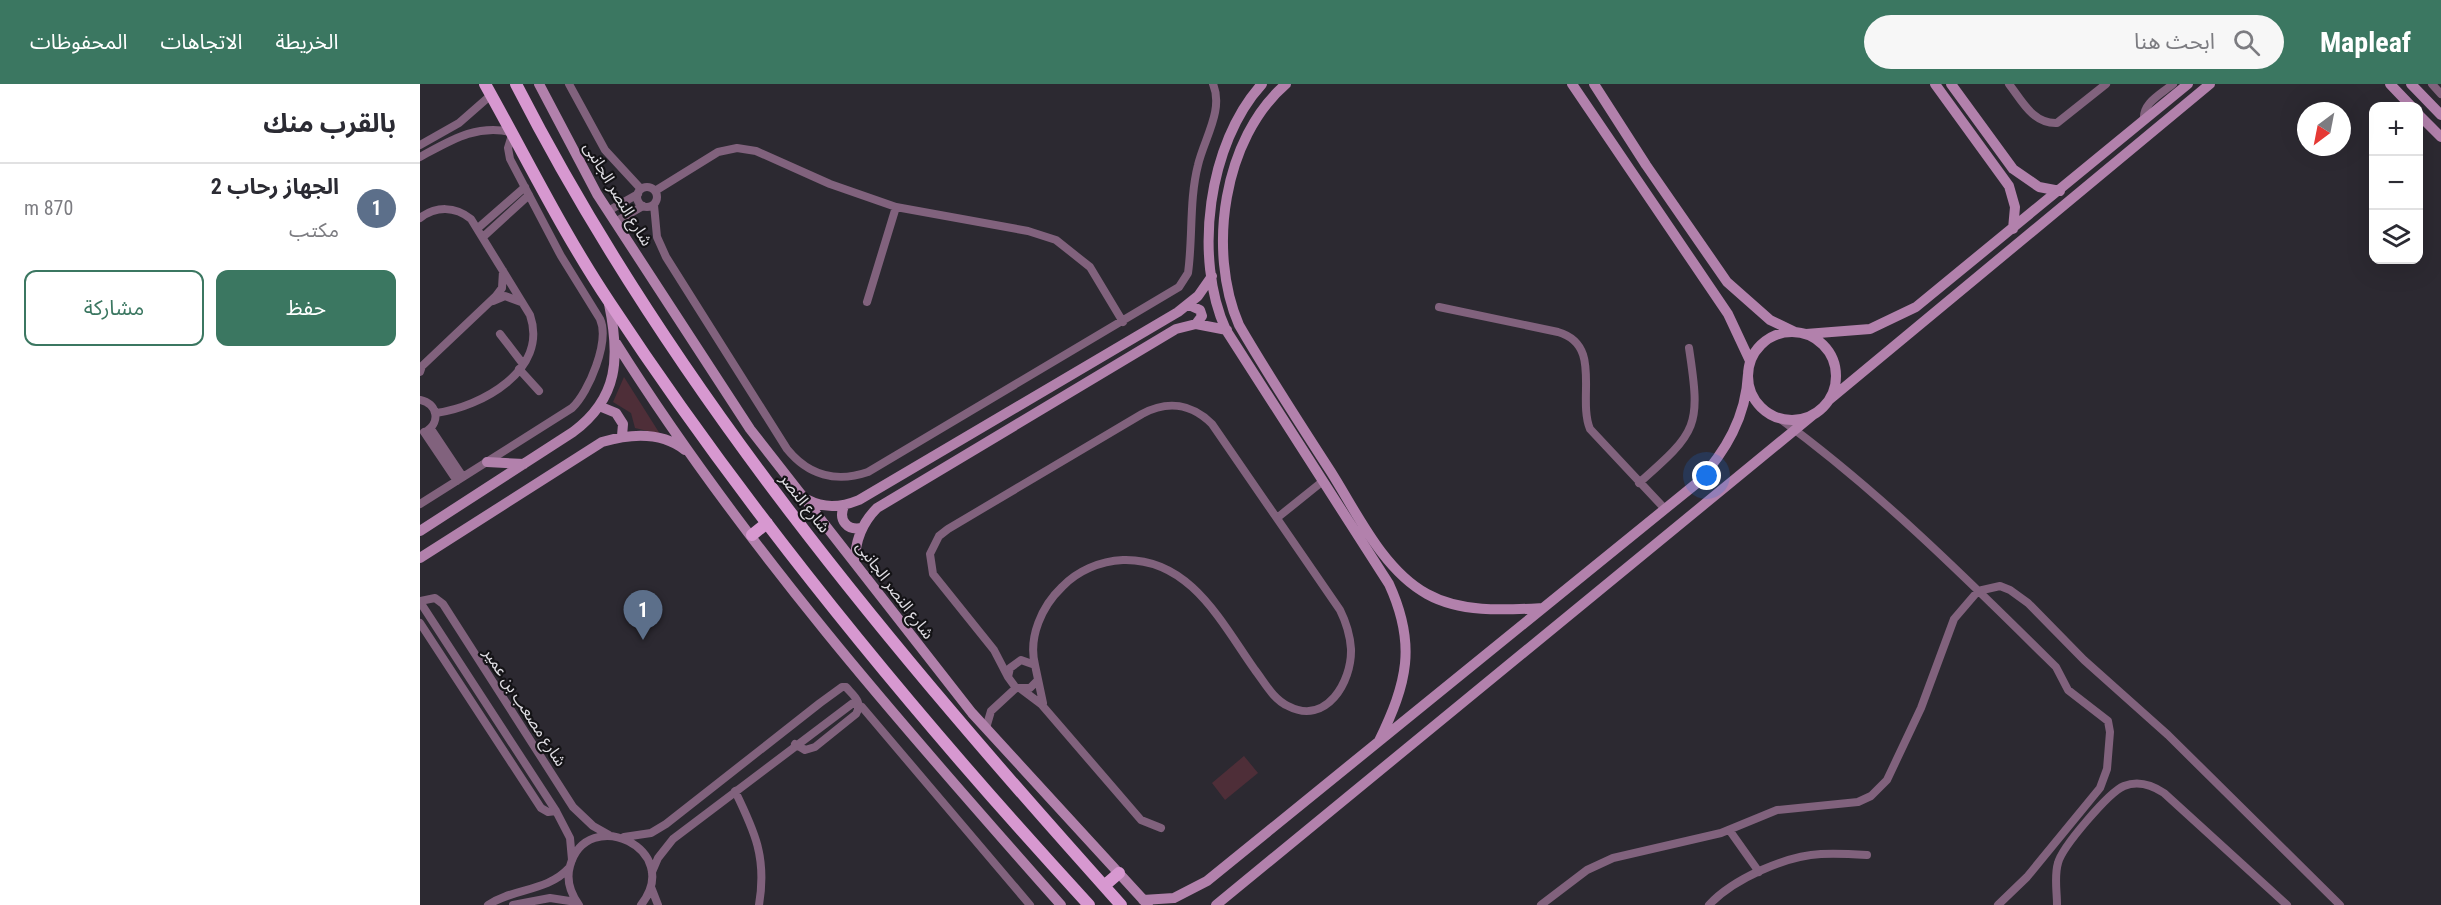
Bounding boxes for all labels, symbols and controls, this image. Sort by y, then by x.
search box [1864,15,2284,69]
icon: search [2230,26,2263,59]
text: Mapleaf [2320,26,2411,59]
text: ابحث هنا [2134,29,2215,54]
text: المحفوظات [30,30,127,54]
text: الاتجاهات [160,30,242,54]
text: الخريطة [275,30,338,54]
north arrow [2297,102,2351,156]
map controls [2369,102,2423,264]
button: + [2369,102,2423,156]
text: بالقرب منك [263,108,396,138]
street label: شارع النصر الجانبى [577,139,657,251]
button: − [2369,156,2423,210]
text: الجهاز رحاب 2 [211,174,339,199]
text: 870 m [24,196,73,220]
text: 1 [371,196,382,220]
button: layers [2369,210,2423,264]
text: مكتب [289,218,339,242]
button: مشاركة [24,270,204,346]
button: حفظ [216,270,396,346]
your location [1692,461,1721,490]
street label: شارع النصر [773,469,834,538]
street label: شارع النصر الجانبى [850,537,938,645]
pin: 1 [624,590,662,640]
street label: شارع مصعب بن عمير [477,643,570,771]

